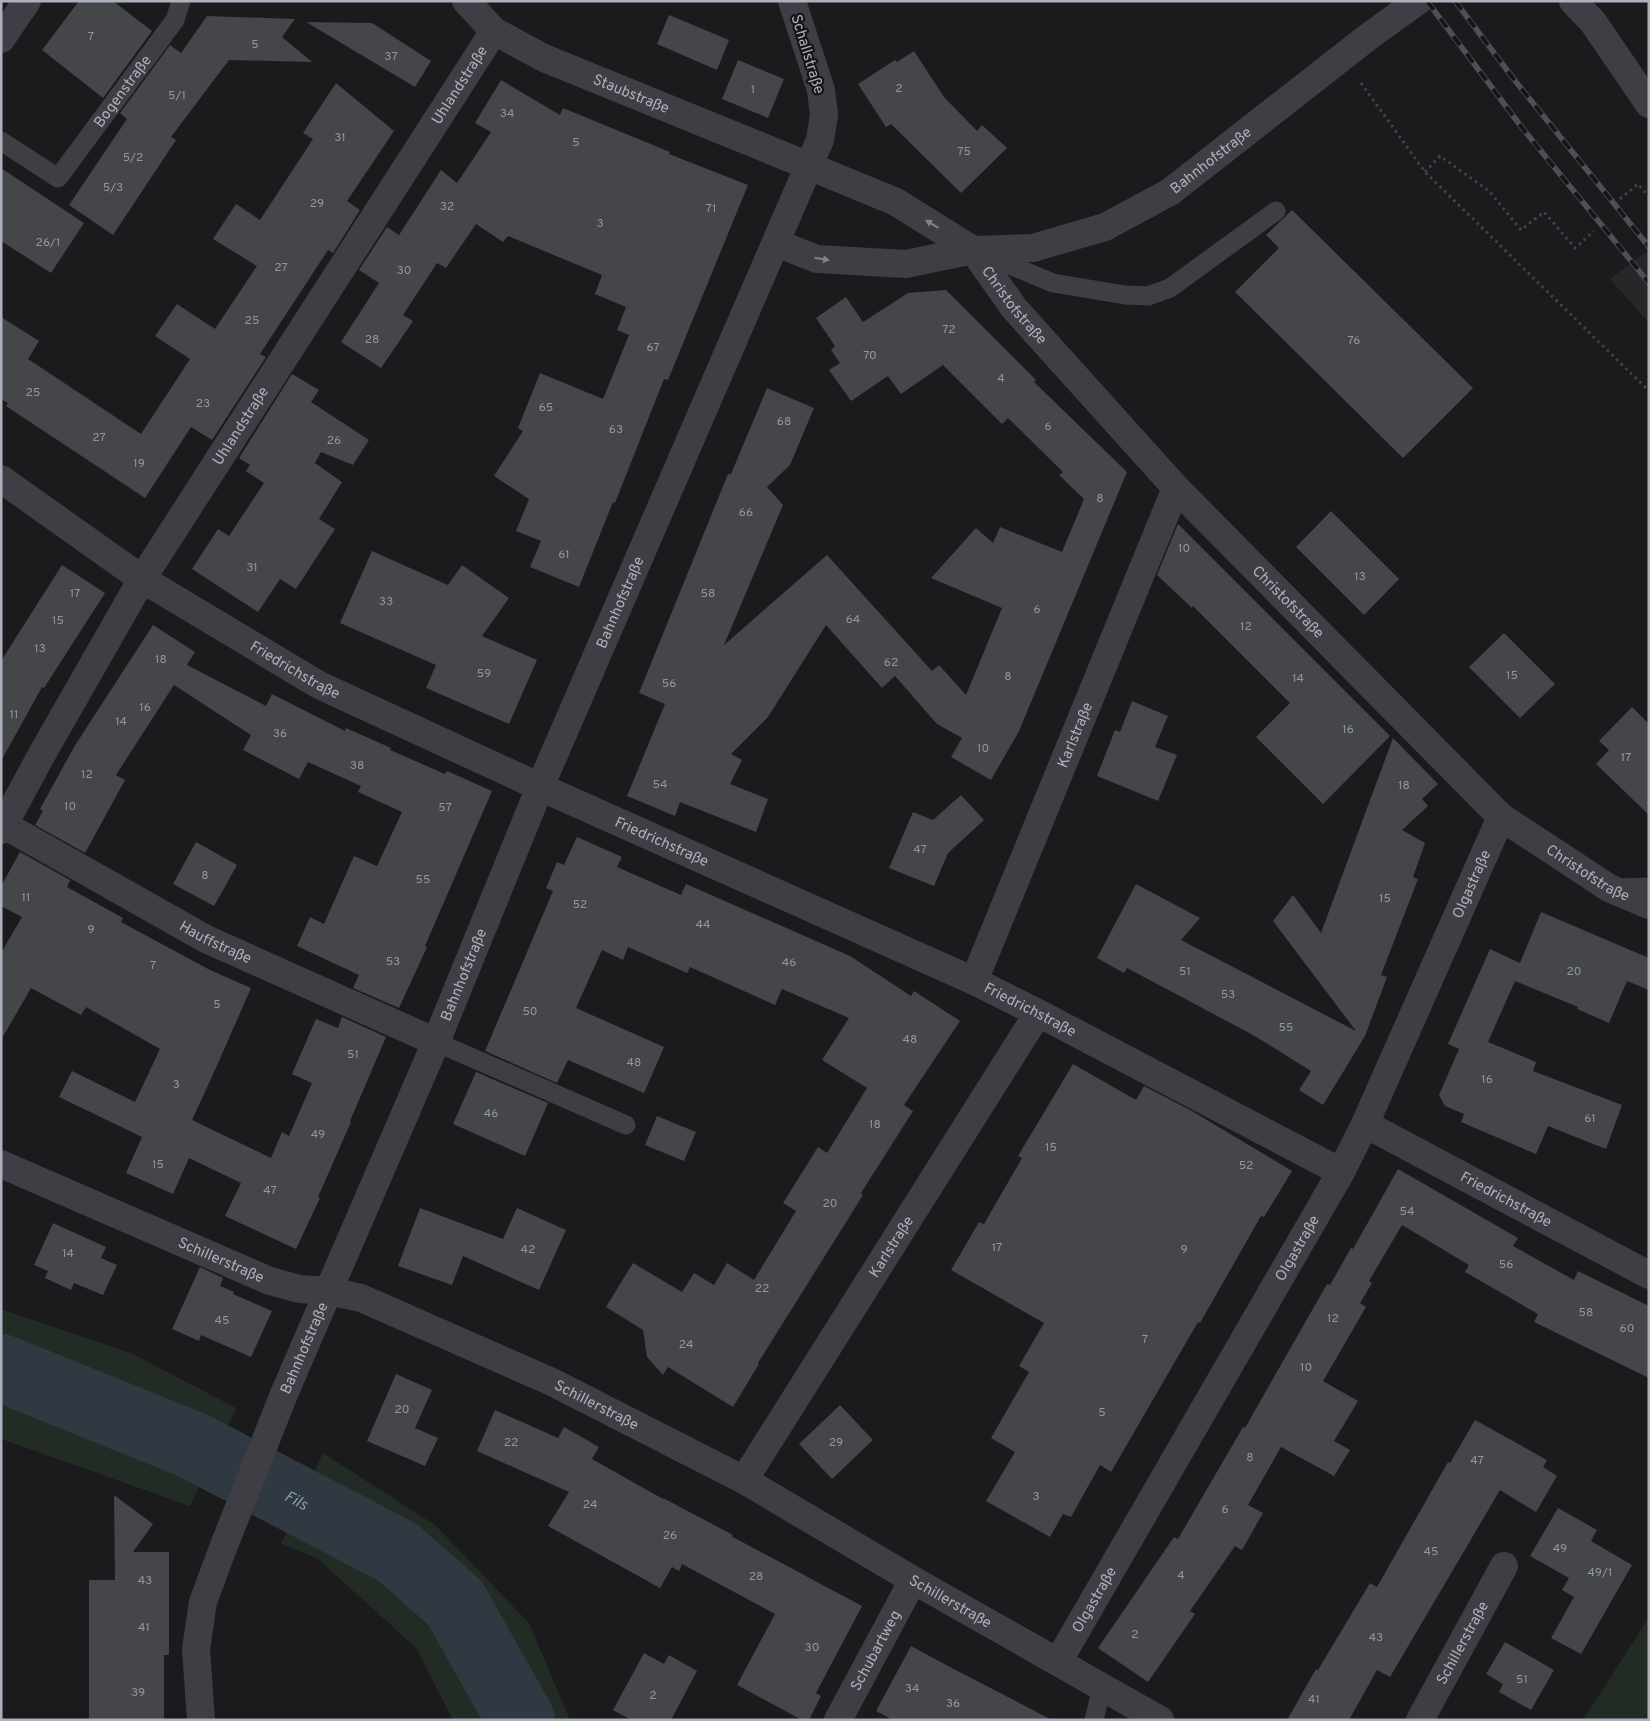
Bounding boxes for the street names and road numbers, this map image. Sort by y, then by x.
street label: Schallstraße [785,12,828,97]
street label: Uhlandstraße [428,43,493,129]
street label: Bogenstraße [90,52,157,132]
street label: Staubstraße [590,71,672,119]
street label: Bahnhofstraße [1167,124,1256,199]
street label: Christofstraße [976,263,1050,349]
street label: Uhlandstraße [209,384,274,469]
street label: Bahnhofstraße [593,554,650,652]
street label: Christofstraße [1247,562,1327,643]
street label: Friedrichstraße [246,638,343,704]
street label: Karlstraße [1054,700,1098,771]
street label: Friedrichstraße [611,814,711,872]
street label: Christofstraße [1542,841,1632,907]
street label: Olgastraße [1449,847,1496,922]
street label: Hauffstraße [175,918,254,969]
street label: Bahnhofstraße [437,926,492,1024]
street label: Friedrichstraße [980,979,1079,1042]
street label: Friedrichstraße [1457,1168,1555,1233]
street label: Olgastraße [1272,1212,1325,1285]
street label: Karlstraße [866,1213,919,1282]
street label: Schillerstraße [174,1234,266,1288]
street label: Bahnhofstraße [277,1300,333,1397]
street label: Schillerstraße [551,1377,641,1435]
street label: Olgastraße [1069,1564,1122,1637]
street label: Schillerstraße [905,1572,995,1634]
street label: Schillerstraße [1433,1599,1494,1688]
street label: Schubartweg [847,1607,906,1695]

